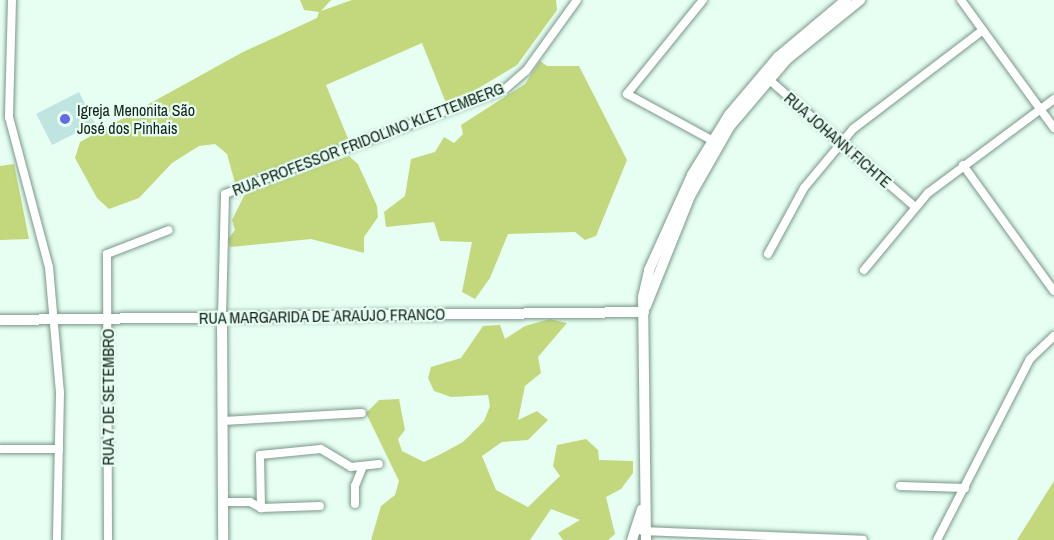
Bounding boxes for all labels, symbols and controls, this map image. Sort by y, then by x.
street label: RUA PROFESSOR FRIDOLINO KLETTEMBERG [229,78,507,200]
street label: RUA JOHANN FICHTE [780,88,896,192]
place label: Igreja Menonita São José dos Pinhais [77,100,195,138]
marker: Igreja Menonita São José dos Pinhais [58,112,72,126]
street label: RUA MARGARIDA DE ARAÚJO FRANCO [198,304,446,328]
street label: RUA 7 DE SETEMBRO [98,328,118,466]

